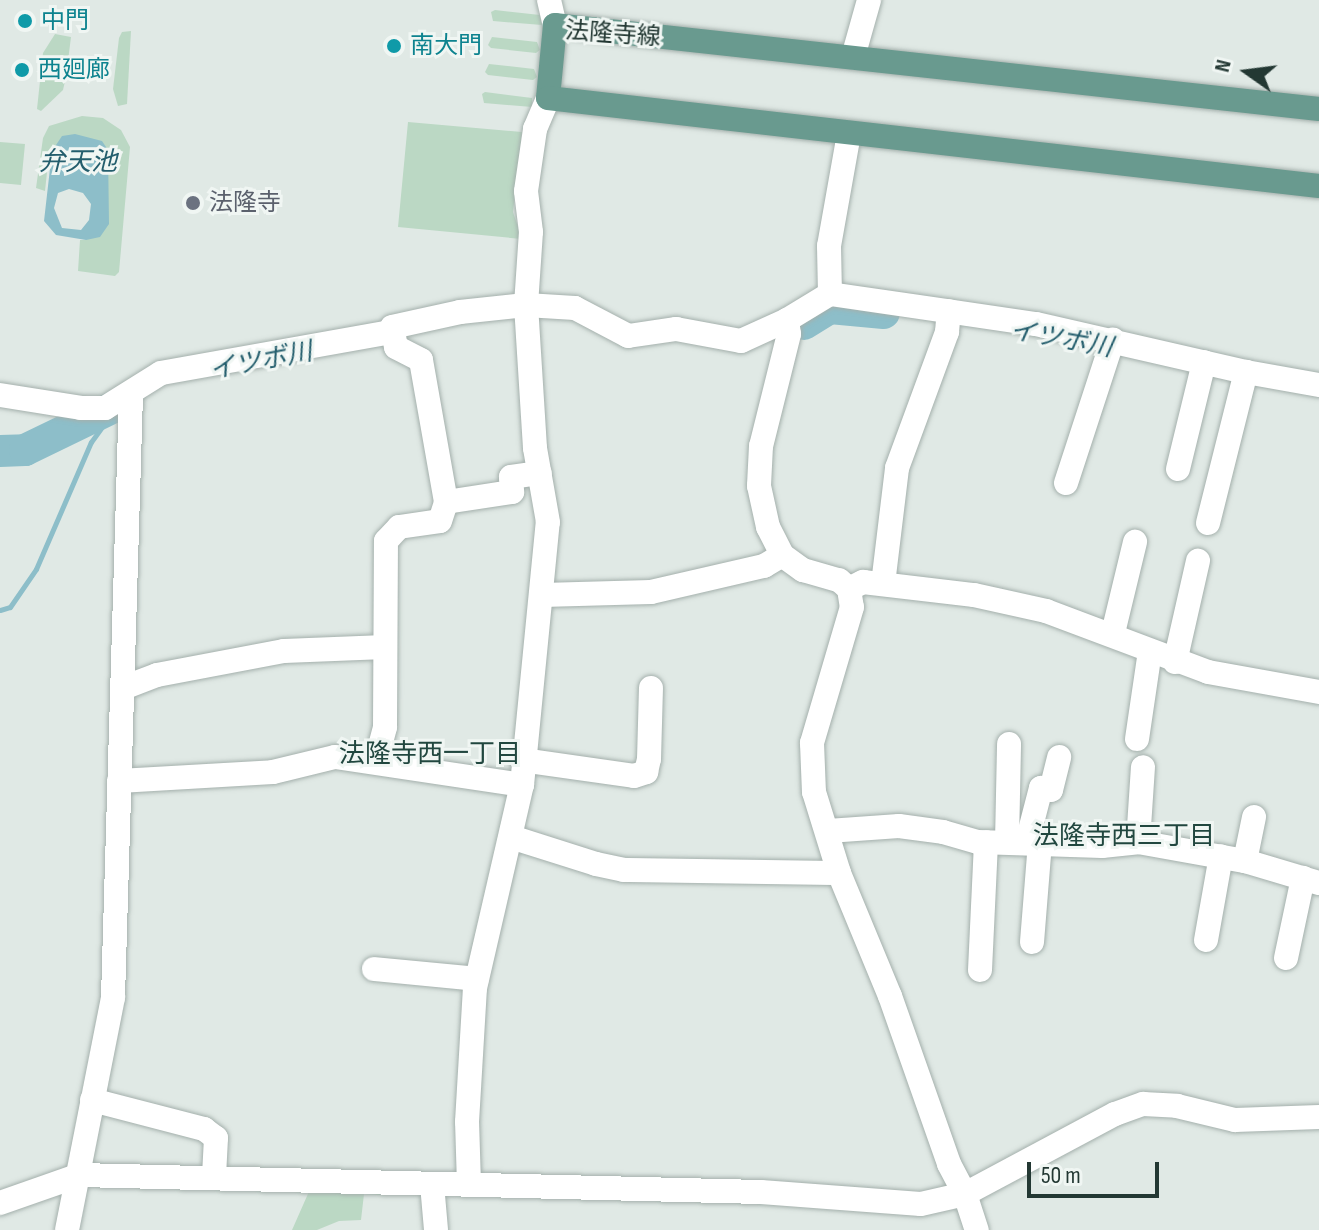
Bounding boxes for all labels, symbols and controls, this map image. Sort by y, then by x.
place label: 中門 [41,7,89,35]
marker: 中門 [16,12,34,30]
street label: 法隆寺線 [564,16,662,52]
place label: 南大門 [410,32,482,60]
north arrow [1207,32,1287,112]
marker: 南大門 [385,37,403,55]
place label: 西廻廊 [38,56,110,84]
text: N [1209,57,1238,75]
marker: 西廻廊 [13,61,31,79]
water label: 弁天池 [39,147,117,179]
place label: 法隆寺 [209,189,281,217]
marker: 法隆寺 [184,194,202,212]
water label: イツボ川 [1007,316,1115,364]
water label: イツボ川 [207,337,315,387]
district label: 法隆寺西一丁目 [339,739,521,771]
district label: 法隆寺西三丁目 [1033,821,1215,853]
scale bar [1031,1146,1163,1196]
text: 50 m [1041,1161,1081,1190]

